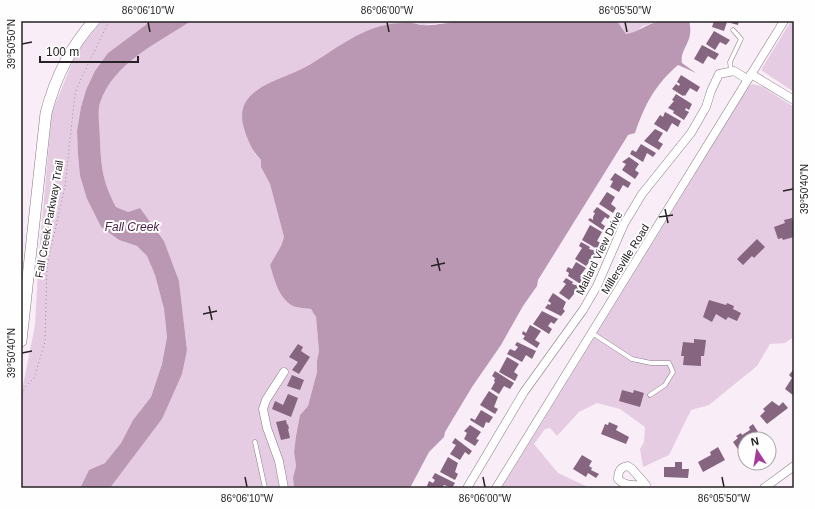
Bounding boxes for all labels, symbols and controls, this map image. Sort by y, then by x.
text: 86°06'10"W [122,5,175,16]
text: 86°06'00"W [361,5,414,16]
text: 86°05'50"W [599,5,652,16]
text: 39°50'50"N [6,19,17,69]
scale bar [40,38,138,64]
text: 100 m [46,45,79,59]
street label: Fall Creek Parkway Trail [33,159,65,279]
text: 39°50'40"N [799,164,810,214]
street label: Mallard View Drive [574,209,624,297]
water label: Fall Creek [105,220,160,234]
street label: Millersville Road [599,222,651,296]
text: 39°50'40"N [6,328,17,378]
north arrow [737,431,777,471]
text: N [750,435,760,448]
text: 86°06'10"W [221,493,274,504]
text: 86°06'00"W [459,493,512,504]
text: 86°05'50"W [698,493,751,504]

